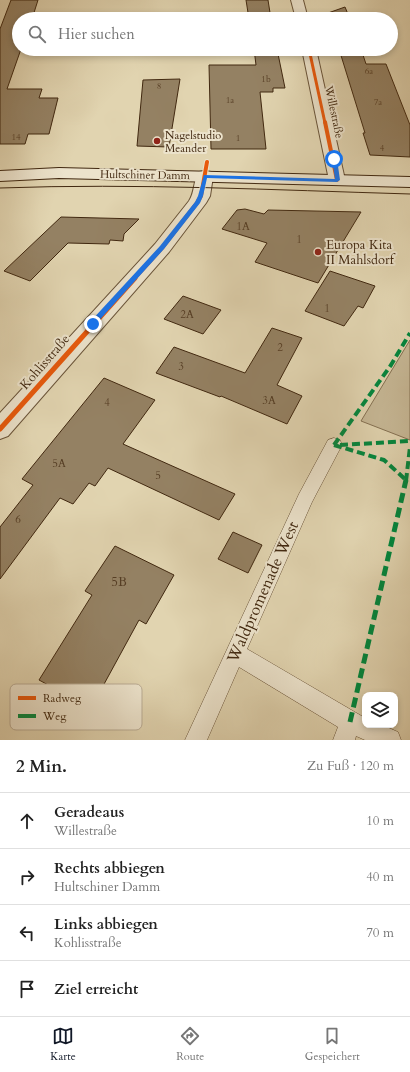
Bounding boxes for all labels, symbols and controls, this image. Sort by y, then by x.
search box [12,12,398,56]
icon: search [26,23,48,45]
text: Hier suchen [58,24,135,44]
house number: 6a [365,65,373,77]
house number: 1b [261,73,271,85]
house number: 8 [157,80,161,92]
street label: Willestraße [321,83,347,140]
house number: 1a [226,94,234,106]
house number: 7a [374,96,382,108]
place label: Nagelstudio Meander [165,128,221,156]
house number: 14 [11,131,21,143]
house number: 1 [236,132,240,144]
marker: Nagelstudio Meander [152,136,162,146]
house number: 4 [380,142,385,154]
route start [325,150,343,168]
street label: Hultschiner Damm [100,167,191,183]
house number: 1A [236,219,250,234]
house number: 1 [296,232,302,247]
place label: Europa Kita II Mahlsdorf [326,236,396,269]
marker: Europa Kita II Mahlsdorf [313,247,323,257]
house number: 1 [324,301,330,316]
house number: 2A [180,307,194,322]
route end [84,315,102,333]
street label: Kohlisstraße [16,331,74,393]
house number: 2 [277,340,283,355]
house number: 3 [178,359,184,374]
house number: 3A [262,393,276,408]
house number: 4 [104,395,110,410]
house number: 5A [52,456,66,471]
house number: 5 [155,468,161,483]
house number: 6 [15,512,21,527]
street label: Waldpromenade West [222,518,304,667]
house number: 5B [111,573,127,591]
legend [10,684,142,730]
text: Radweg [43,691,82,706]
map controls [362,692,398,728]
button: layers [362,692,398,728]
text: Weg [42,709,67,724]
text: 2 Min. [16,755,67,778]
text: Zu Fuß · 120 m [307,757,394,775]
text: Geradeaus [54,802,124,822]
icon: ahead [16,810,38,832]
text: 10 m [366,812,394,830]
text: Willestraße [54,822,117,840]
text: Rechts abbiegen [54,858,165,878]
icon: right [16,866,38,888]
text: 40 m [366,868,394,886]
text: Hultschiner Damm [54,878,160,896]
text: Links abbiegen [54,914,158,934]
icon: left [16,922,38,944]
text: 70 m [366,924,394,942]
text: Kohlisstraße [54,934,122,952]
icon: arrive [16,978,38,1000]
text: Ziel erreicht [54,979,138,999]
tab: Karte [50,1025,76,1064]
tab: Route [176,1025,204,1064]
tab: Gespeichert [305,1025,360,1064]

